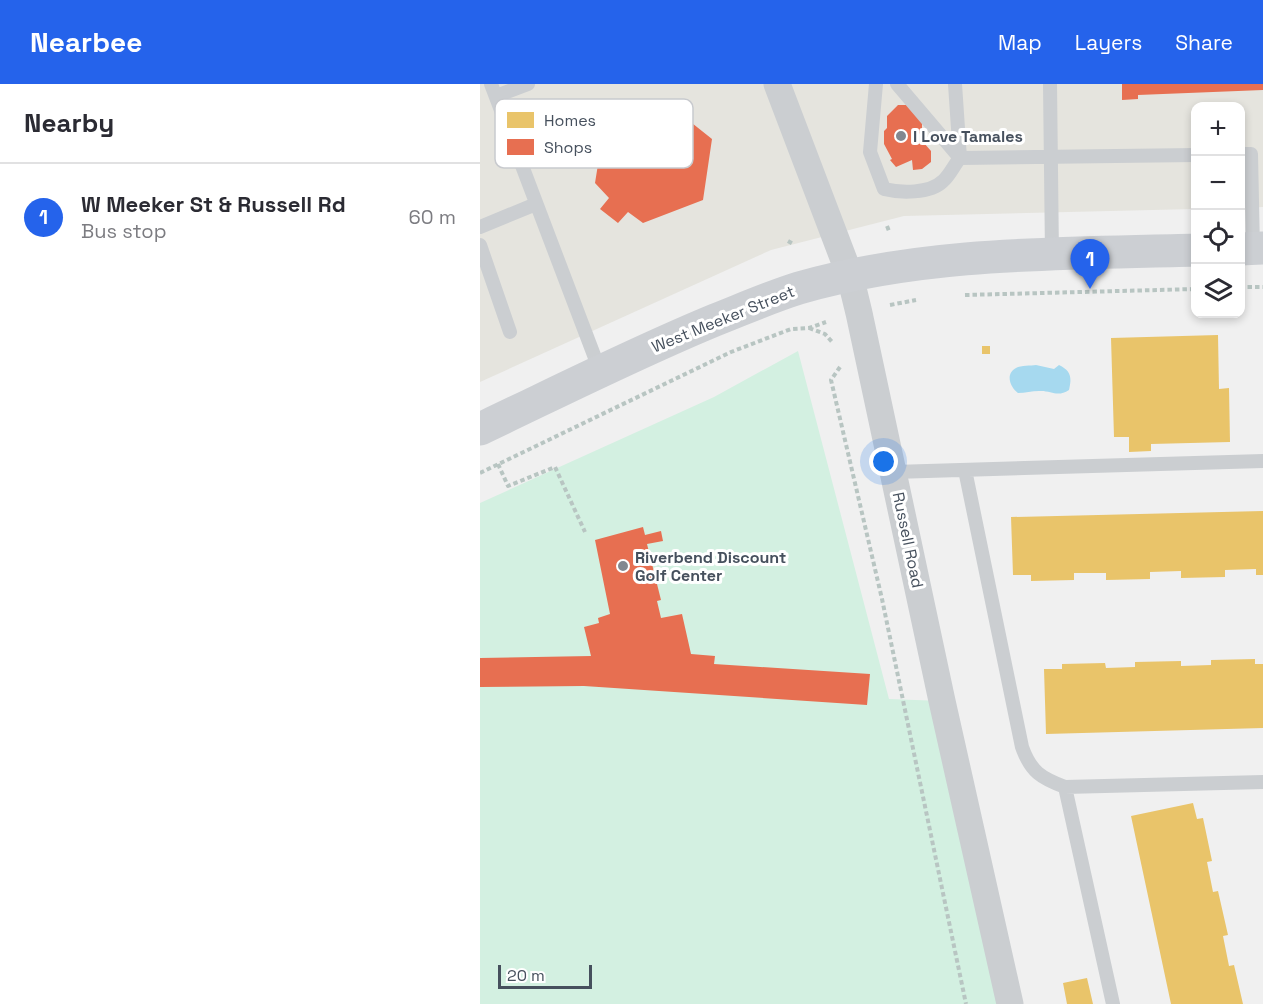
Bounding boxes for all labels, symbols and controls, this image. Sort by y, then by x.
text: Nearbee [30,24,142,60]
text: Map [998,29,1042,56]
text: Layers [1075,29,1142,56]
text: Share [1175,29,1233,56]
legend [495,99,693,168]
map controls [1191,102,1245,318]
button: + [1191,102,1245,156]
text: Nearby [24,106,114,140]
text: Homes [544,110,596,131]
place label: I Love Tamales [913,126,1023,147]
marker: I Love Tamales [894,129,908,143]
text: Shops [544,137,592,158]
button: − [1191,156,1245,210]
text: W Meeker St & Russell Rd [81,190,346,218]
text: 1 [39,204,48,230]
text: 60 m [409,204,456,230]
button: locate [1191,210,1245,264]
text: Bus stop [81,218,167,244]
pin: 1 [1070,240,1110,289]
button: layers [1191,264,1245,318]
street label: West Meeker Street [648,281,798,357]
your location [869,447,898,476]
street label: Russell Road [888,490,928,590]
place label: Riverbend Discount Golf Center [635,547,786,586]
marker: Riverbend Discount Golf Center [616,559,630,573]
scale bar [498,962,592,990]
text: 20 m [507,965,545,986]

